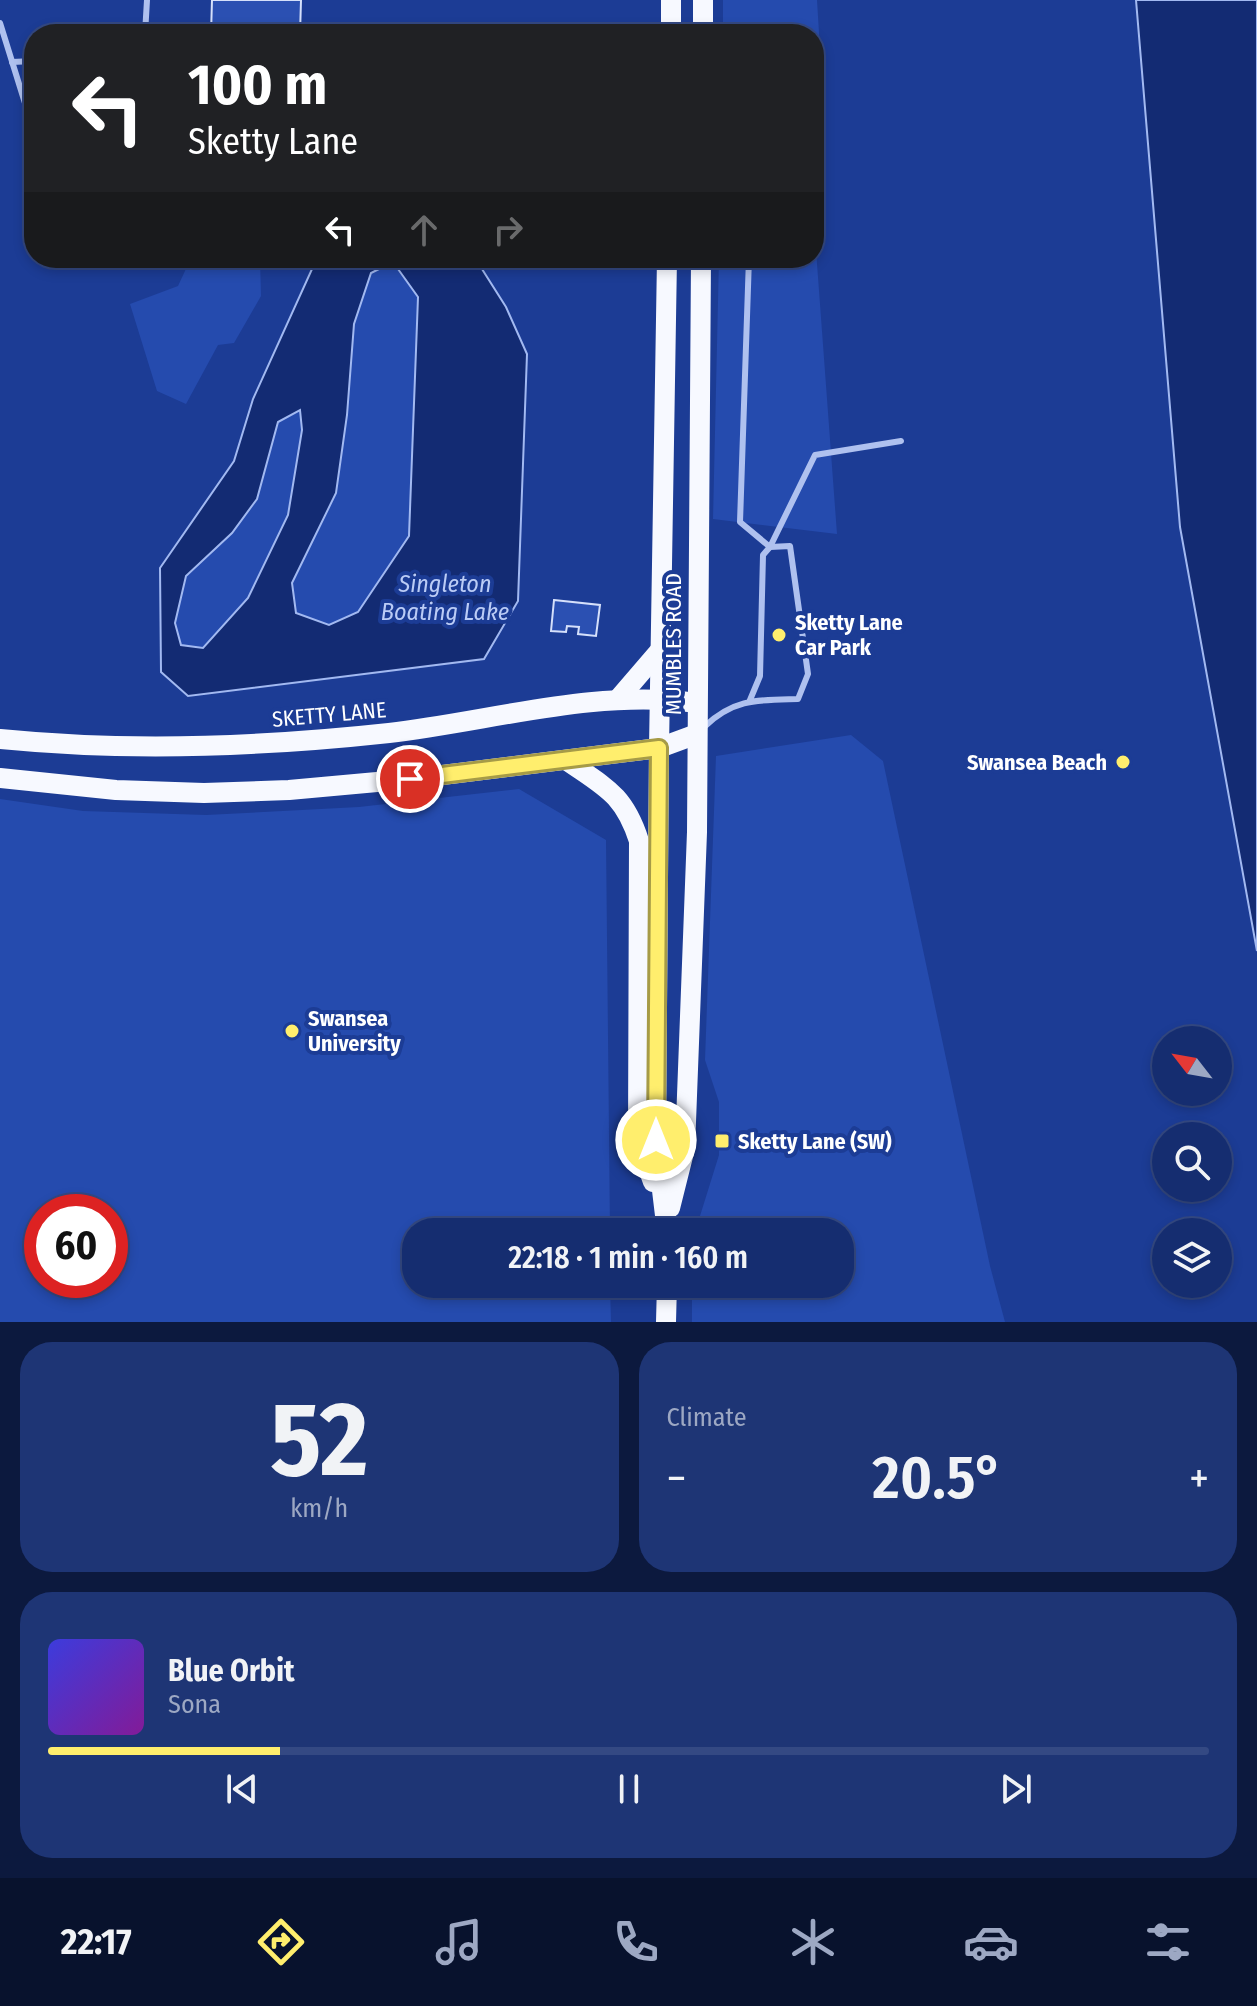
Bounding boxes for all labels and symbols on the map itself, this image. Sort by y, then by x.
water label: Singleton Boating Lake [381,570,509,626]
street label: MUMBLES ROAD [660,573,687,715]
place label: Sketty Lane Car Park [795,609,903,661]
marker: Sketty Lane Car Park [770,626,788,644]
street label: SKETTY LANE [271,696,387,733]
pin [376,745,444,813]
place label: Swansea Beach [967,749,1107,776]
marker: Swansea Beach [1114,753,1132,771]
place label: Swansea University [308,1005,401,1057]
marker: Swansea University [283,1022,301,1040]
north arrow [1152,1026,1232,1106]
position arrow [614,1098,698,1182]
place label: Sketty Lane (SW) [738,1128,892,1155]
marker: Sketty Lane (SW) [713,1132,731,1150]
speed limit sign: 60 [24,1194,128,1298]

